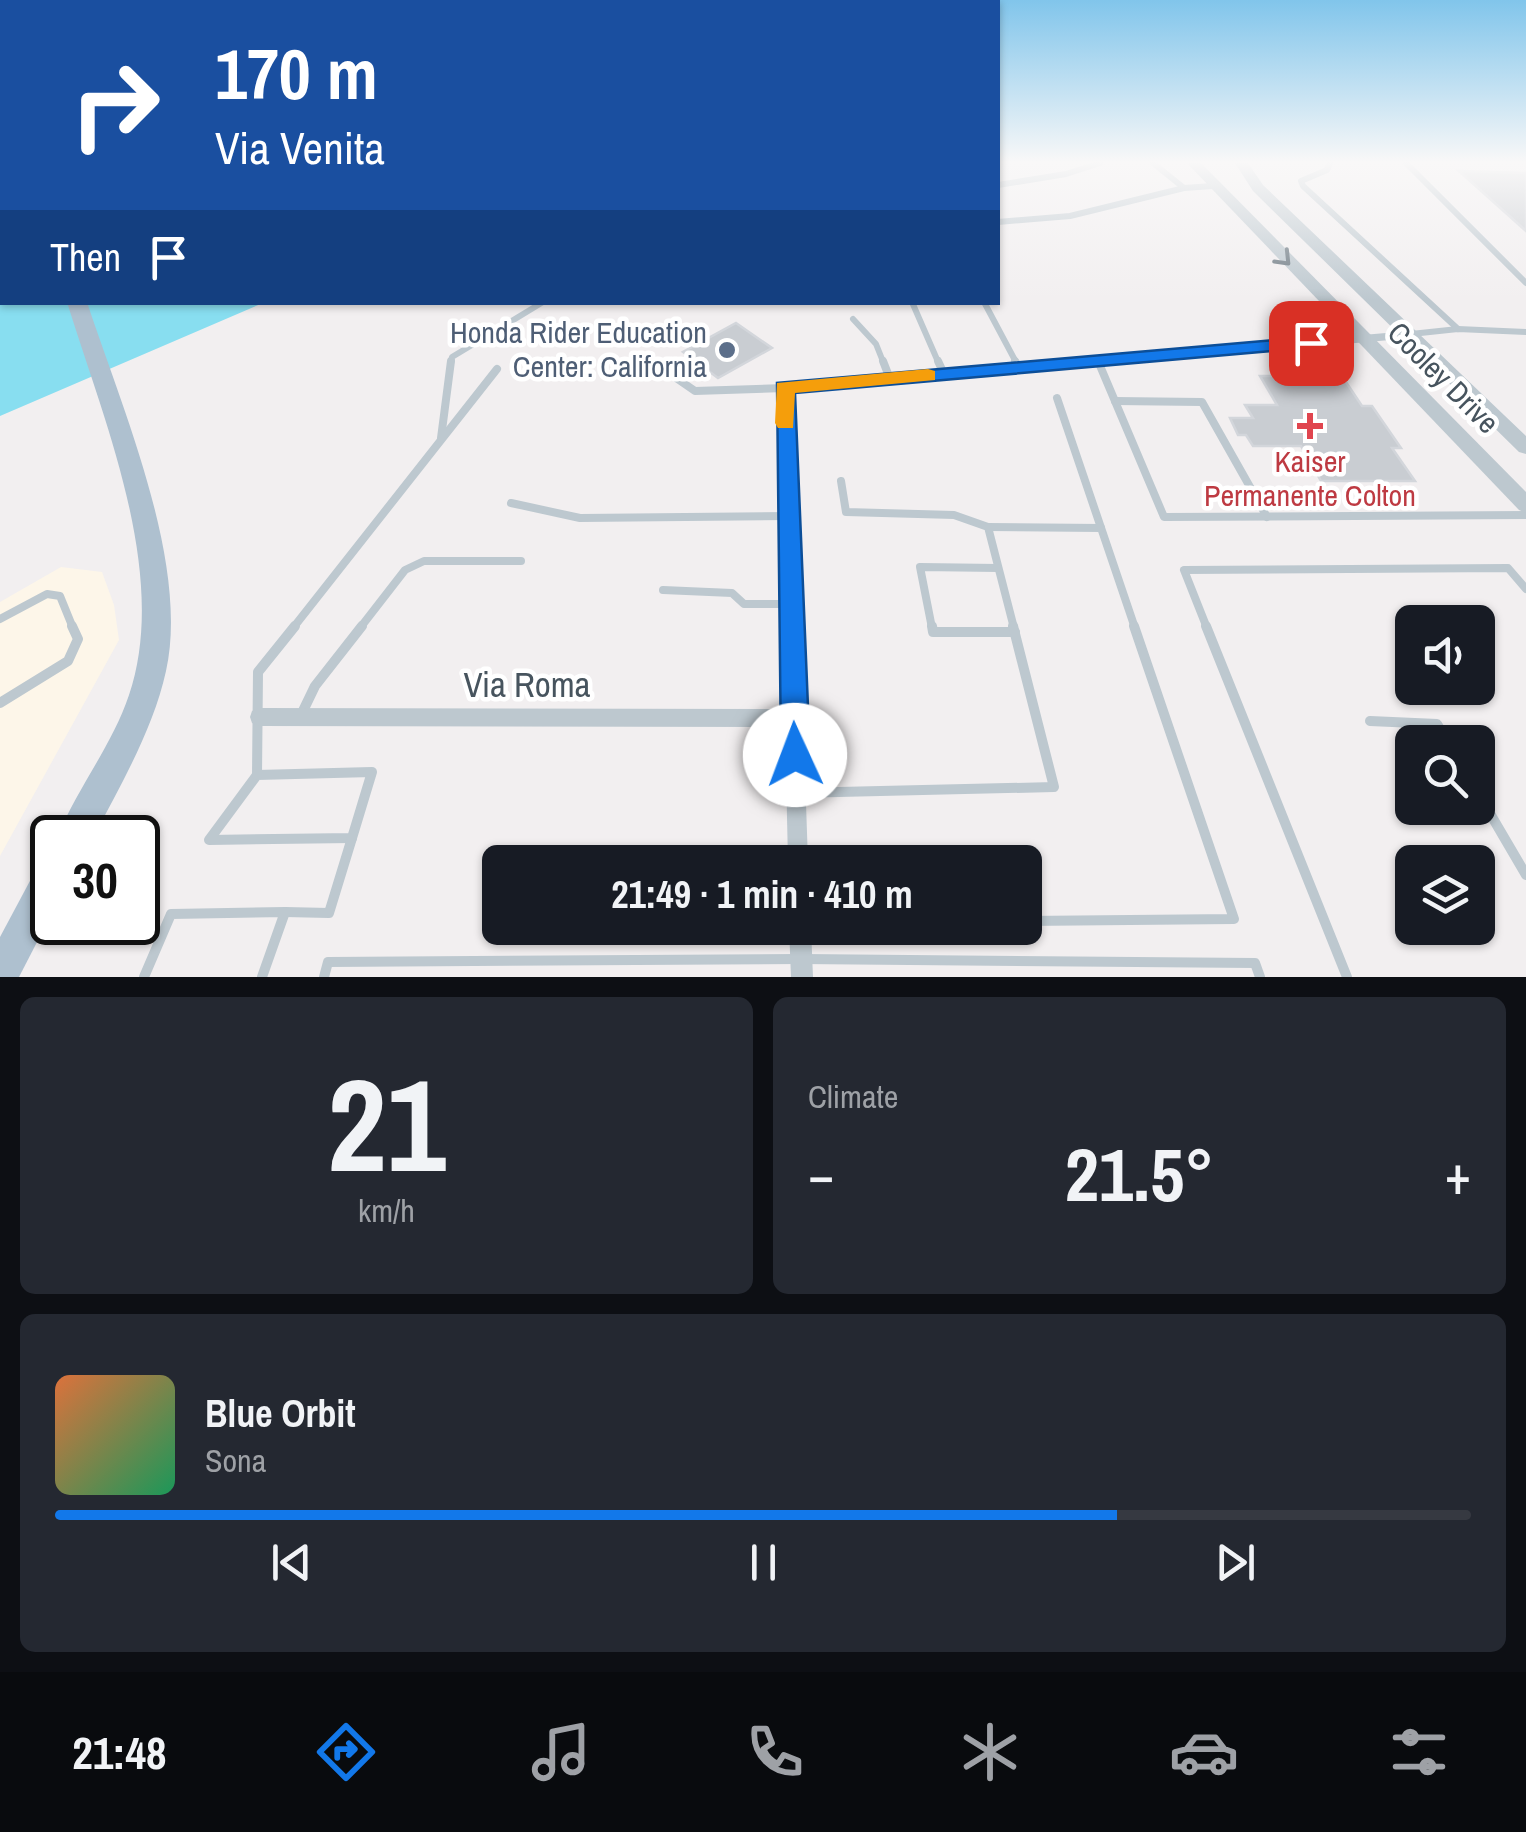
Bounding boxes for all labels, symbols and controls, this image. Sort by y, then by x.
text: 170 m [215,27,378,121]
icon: right [50,40,180,170]
text: Via Venita [215,117,385,178]
icon: arrive [141,230,196,285]
text: Then [50,232,121,283]
one-way arrow [1272,248,1290,266]
pin [1269,301,1354,386]
place label: Honda Rider Education Center: California [450,312,707,386]
street label: Cooley Drive [1379,313,1508,442]
icon: arrive [1284,316,1339,371]
marker: Honda Rider Education Center: California [716,339,738,361]
marker: Kaiser Permanente Colton [1297,413,1323,439]
place label: Kaiser Permanente Colton [1204,441,1416,515]
map controls [1395,605,1495,945]
button: sound [1395,605,1495,705]
street label: Via Roma [463,661,591,708]
position arrow [743,703,847,807]
button: search [1395,725,1495,825]
speed limit sign: 30 [30,815,160,945]
button: layers [1395,845,1495,945]
text: 21:49 · 1 min · 410 m [611,869,913,920]
text: 21 [327,1036,446,1212]
text: Climate [808,1075,898,1118]
text: 21.5° [1065,1123,1214,1224]
text: − [808,1137,834,1211]
text: + [1445,1137,1471,1211]
text: km/h [358,1189,415,1232]
text: Blue Orbit [205,1388,356,1439]
text: Sona [205,1439,266,1482]
icon: previous [264,1535,319,1590]
icon: pause [736,1535,791,1590]
icon: next [1208,1535,1263,1590]
icon: directions [311,1717,381,1787]
icon: music [526,1717,596,1787]
icon: phone [740,1717,810,1787]
icon: climate [955,1717,1025,1787]
icon: car [1169,1717,1239,1787]
icon: filters [1384,1717,1454,1787]
text: 21:48 [72,1722,167,1783]

